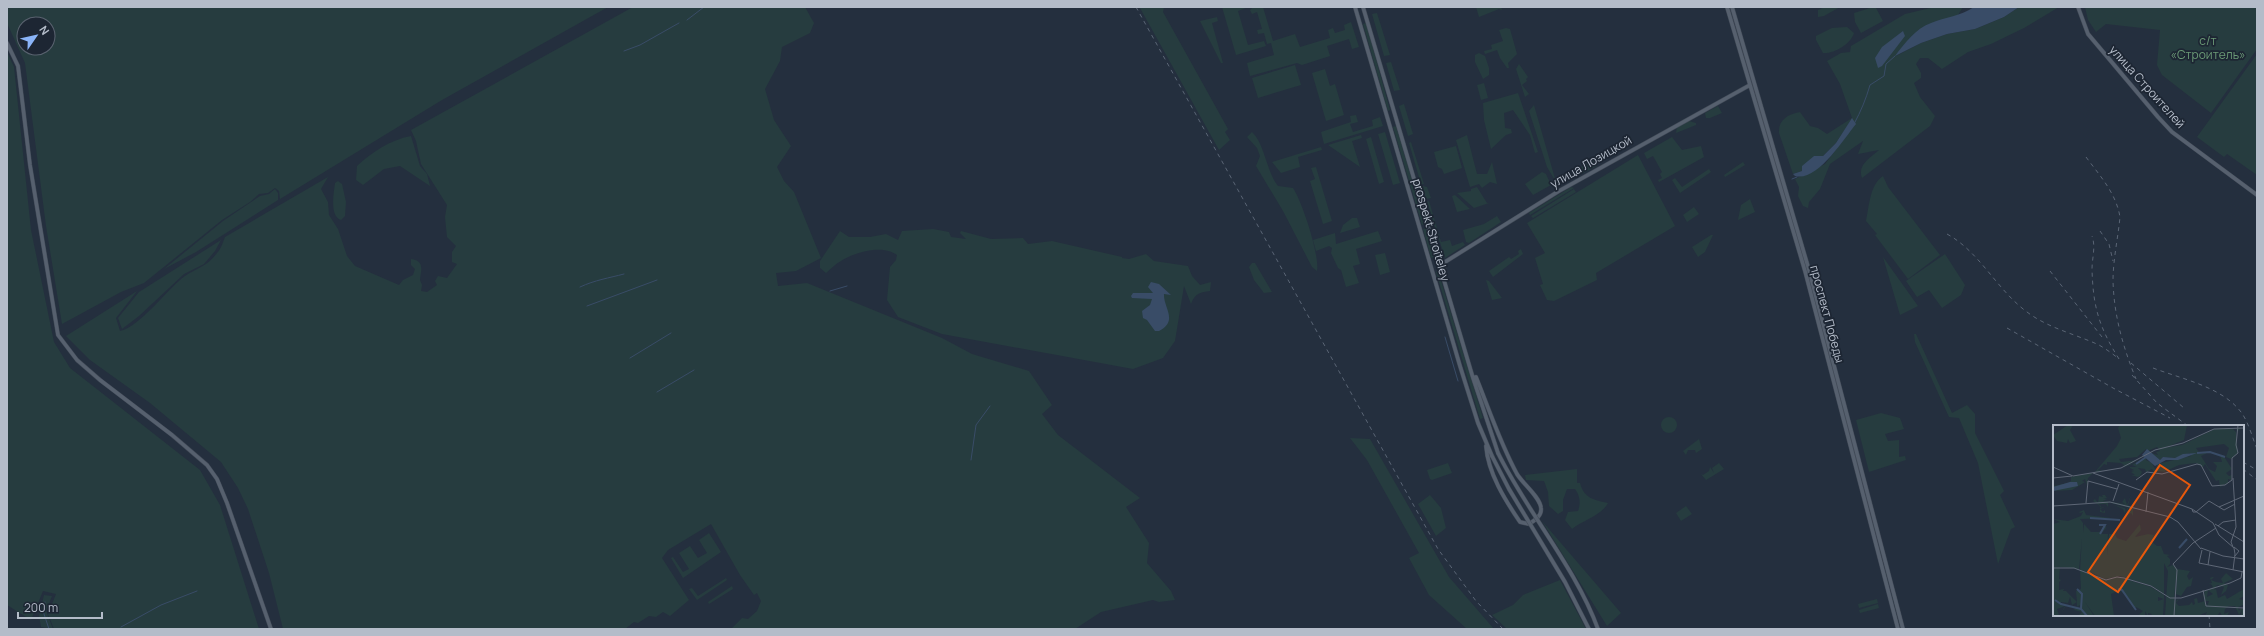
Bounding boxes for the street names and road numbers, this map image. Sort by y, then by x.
street label: улица Строителей [2106,42,2189,132]
street label: улица Лозицкой [1547,131,1635,192]
street label: prospekt Stroiteley [1409,177,1454,284]
street label: проспект Победы [1806,263,1849,365]

